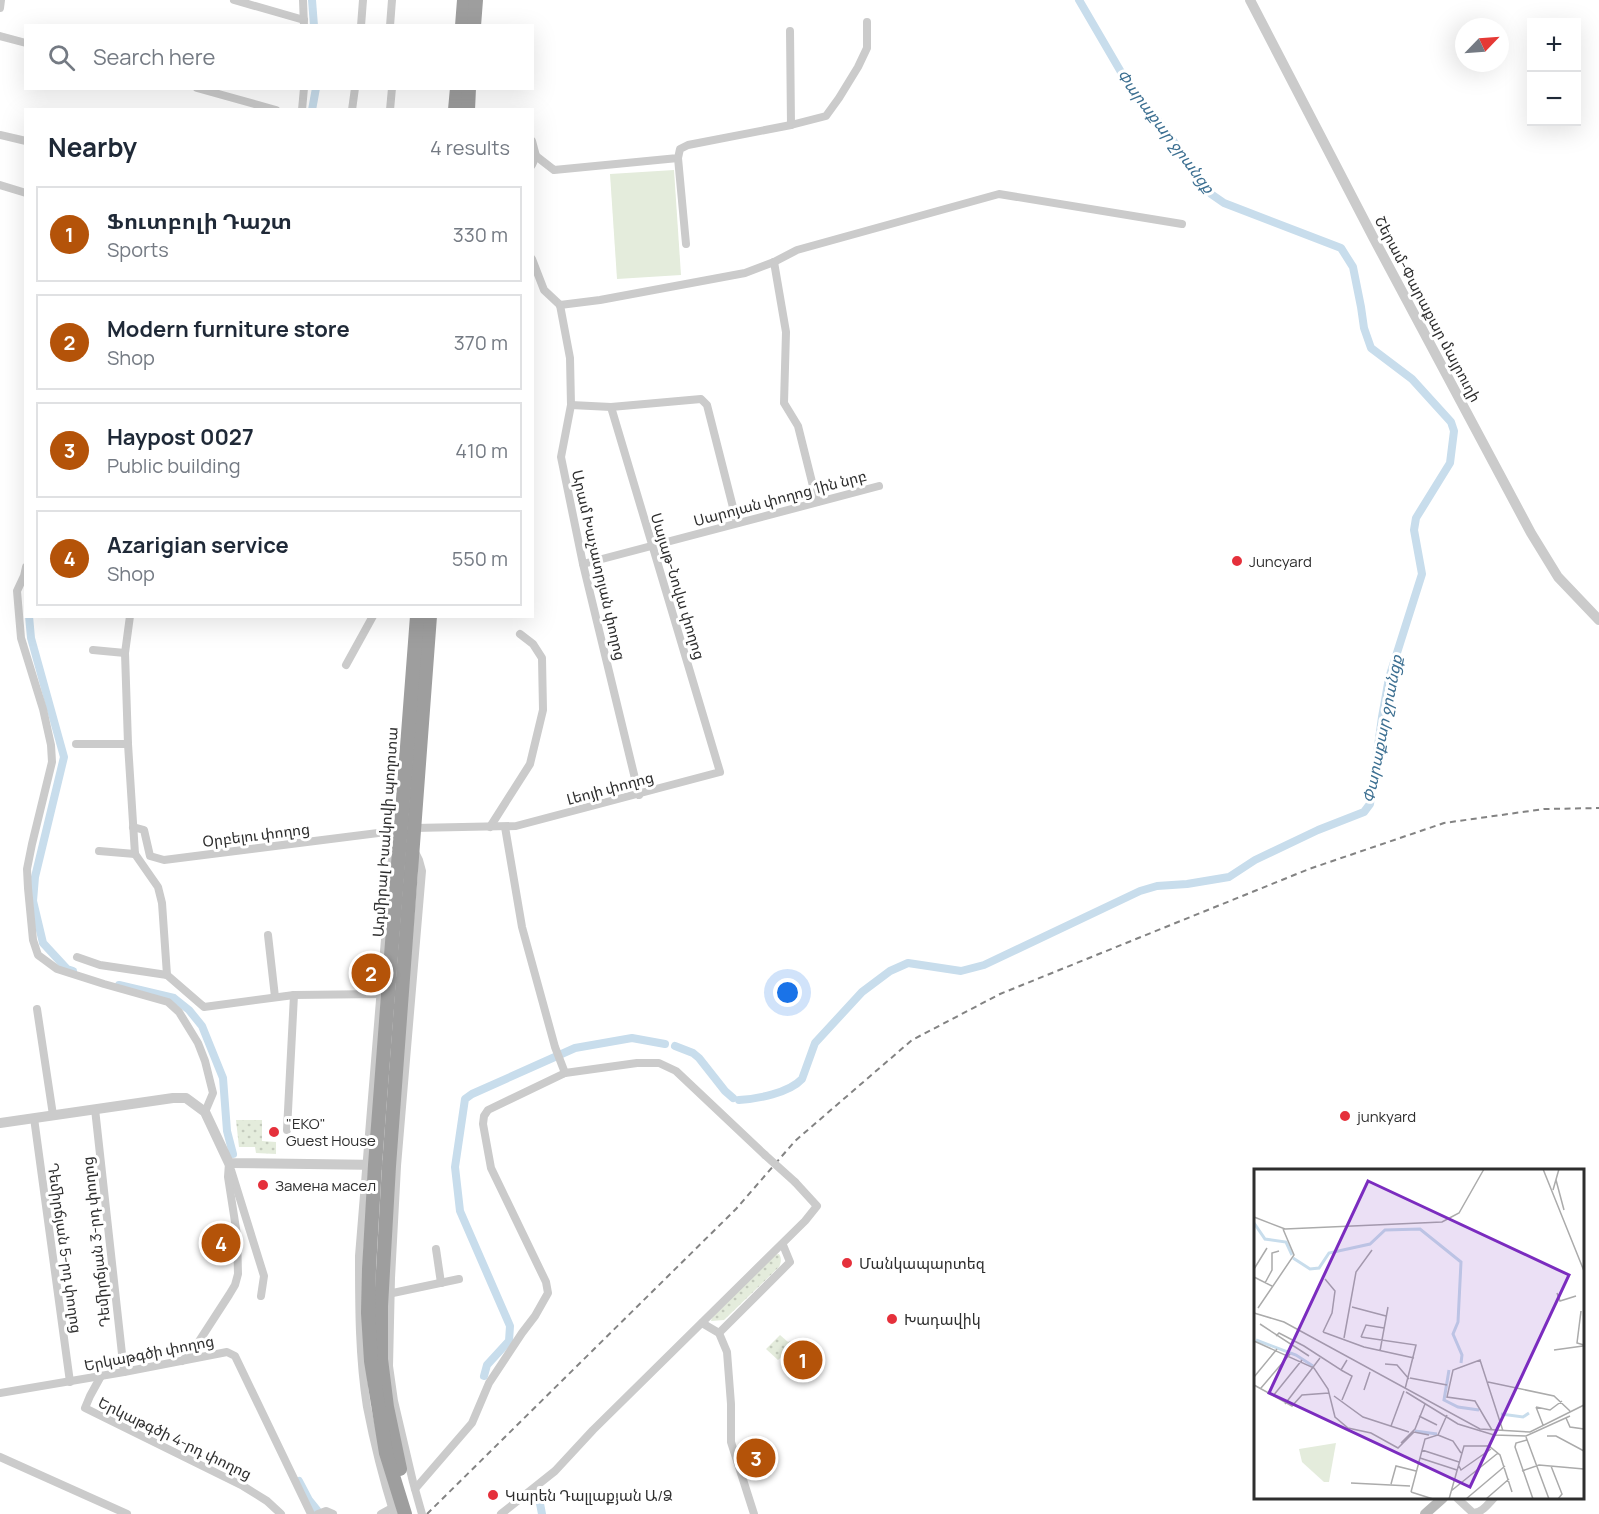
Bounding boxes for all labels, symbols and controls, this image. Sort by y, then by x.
north arrow [1455,18,1509,72]
map controls [1527,18,1581,126]
button: + [1527,18,1581,72]
search box [24,24,534,90]
icon: search [45,41,78,74]
text: Search here [93,42,215,72]
water label: Փարաքար ջրանցք [1112,64,1221,199]
button: − [1527,72,1581,126]
text: Nearby [48,129,137,165]
text: 4 results [430,134,510,161]
text: Ֆուտբոլի Դաշտ [107,206,292,236]
street label: Շերամ-Փարաքար մայրուղի [1370,212,1486,406]
text: 1 [65,221,74,248]
text: 330 m [453,221,508,248]
text: Sports [107,236,169,263]
text: Modern furniture store [107,314,350,344]
text: 2 [64,329,75,356]
text: 370 m [454,329,508,356]
text: Shop [107,344,155,371]
text: Haypost 0027 [107,422,254,452]
text: 3 [64,437,75,464]
text: 410 m [455,437,508,464]
text: Public building [107,452,241,479]
street label: Սարոյան փողոց 1ին նրբ [691,465,869,531]
street label: Արամ Խաչատրյան փողոց [567,468,631,662]
street label: Սայաթ-Նովա փողոց [646,510,710,662]
text: Azarigian service [107,530,289,560]
text: 4 [63,545,76,572]
text: 550 m [452,545,508,572]
place label: Juncyard [1249,551,1312,572]
marker: Juncyard [1230,554,1244,568]
text: Shop [107,560,155,587]
water label: Փարաքար ջրանցք [1357,652,1407,805]
street label: Ադմիրալ Իսակովի պողոտա [367,726,403,938]
street label: Լեոյի փողոց [564,766,656,810]
street label: Օրբելու փողոց [201,818,311,852]
pin: 2 [352,950,391,996]
your location [773,978,802,1007]
place label: junkyard [1356,1106,1416,1127]
marker: junkyard [1338,1109,1352,1123]
place label: "ЕКО" Guest House [286,1113,376,1151]
marker: "ЕКО" Guest House [267,1125,281,1139]
street label: Դեմիրճյան 3-րդ փողոց [77,1156,115,1328]
street label: Դեմիրճյան 5-րդ փողոց [43,1161,87,1335]
inset map [1254,1169,1584,1499]
place label: Замена масел [275,1175,376,1196]
marker: Замена масел [256,1178,270,1192]
pin: 4 [202,1220,240,1266]
place label: Մանկապարտեզ [859,1253,986,1274]
marker: Մանկապարտեզ [840,1256,854,1270]
place label: Խադավիկ [904,1309,981,1330]
marker: Խադավիկ [885,1312,899,1326]
street label: Երկաթգծի փողոց [82,1330,216,1376]
pin: 1 [784,1338,822,1382]
street label: Երկաթգծի 4-րդ փողոց [95,1392,255,1484]
pin: 3 [736,1436,776,1480]
place label: Կարեն Դալլաքյան Ա/Ձ [505,1485,673,1506]
marker: Կարեն Դալլաքյան Ա/Ձ [486,1488,500,1502]

